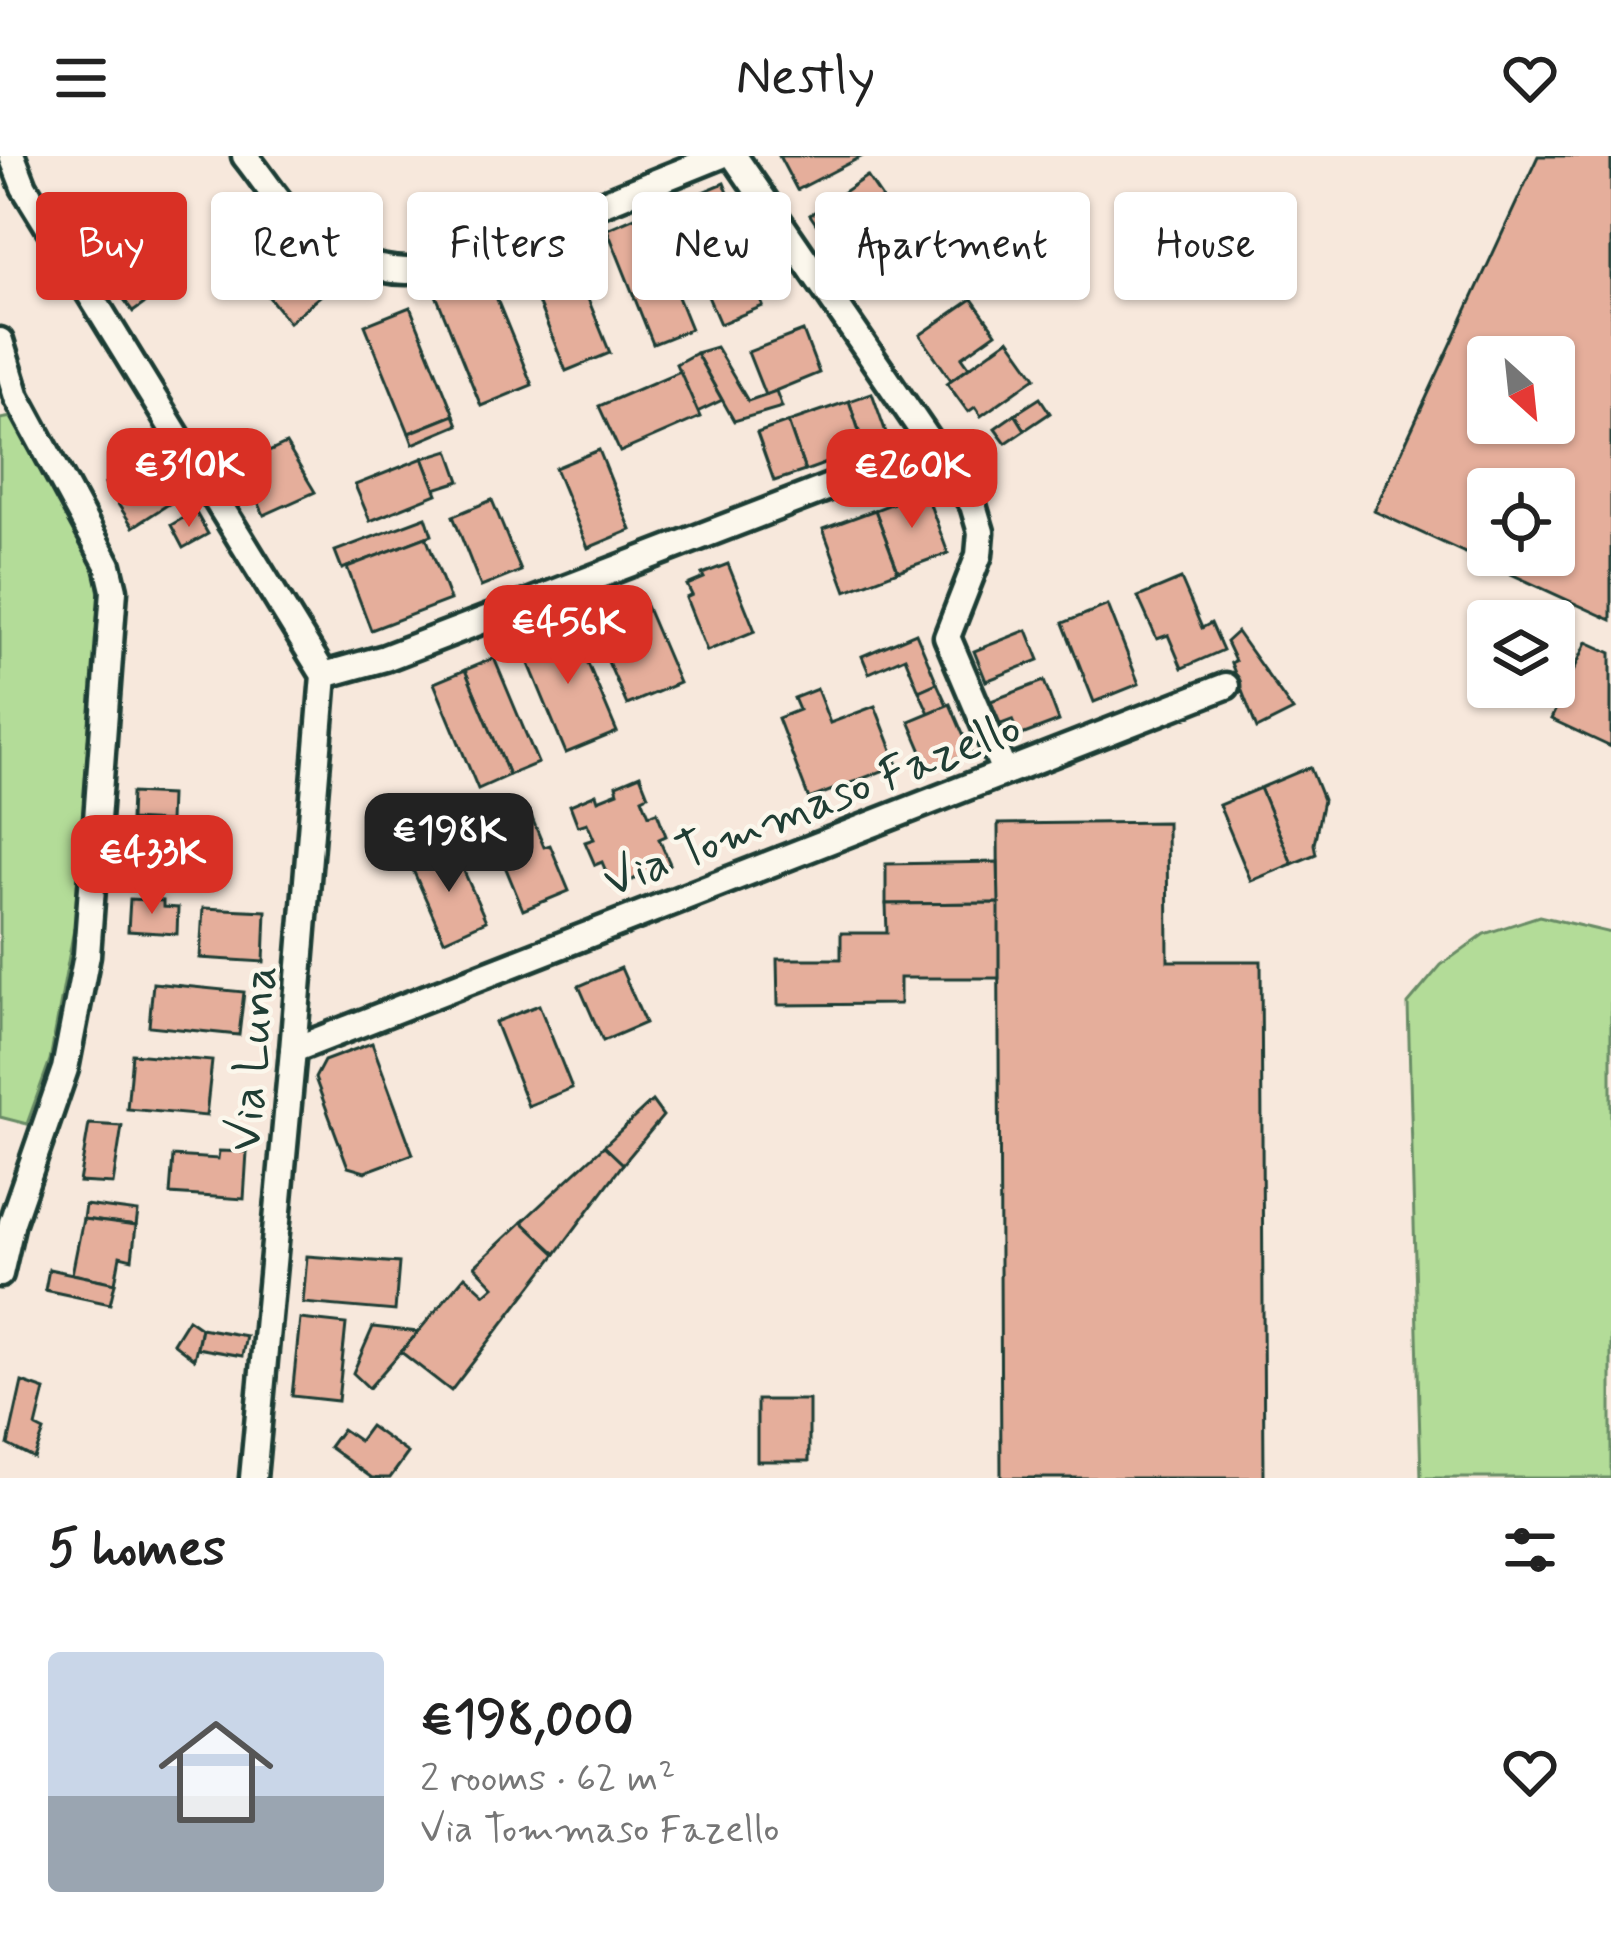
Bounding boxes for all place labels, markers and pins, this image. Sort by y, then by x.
pin: €310K [105,428,273,530]
pin: €260K [828,429,996,531]
pin: €456K [484,585,652,687]
pin: €198K [365,793,533,895]
pin: €433K [68,815,236,917]

